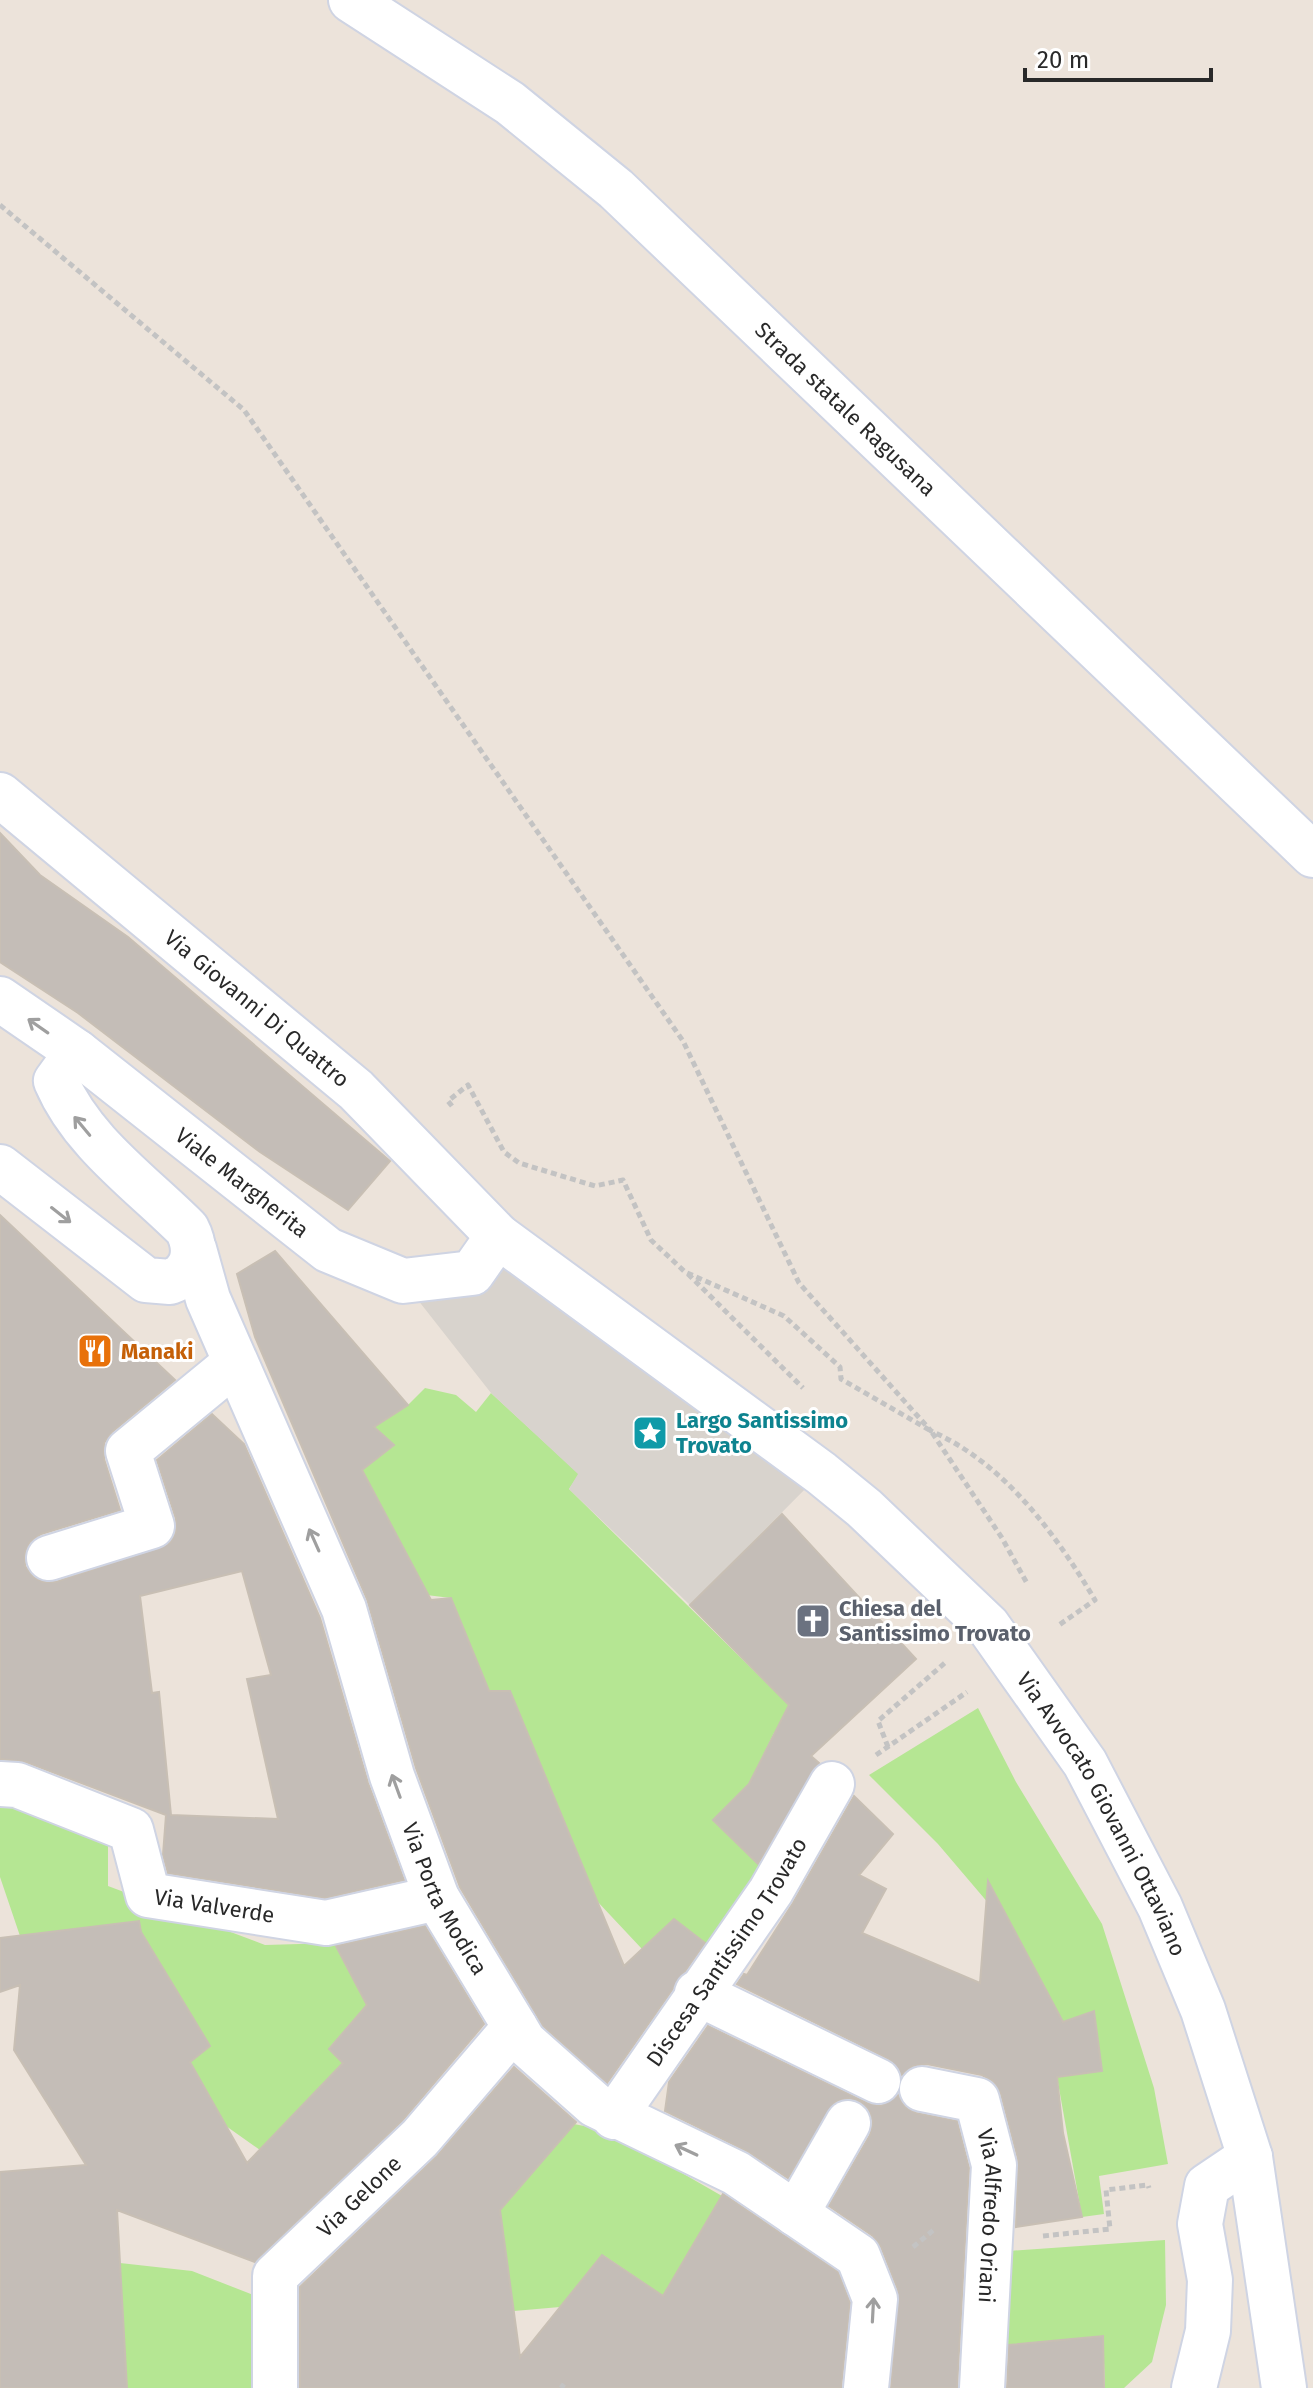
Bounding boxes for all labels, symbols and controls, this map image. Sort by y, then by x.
scale bar [1025,32,1211,82]
text: 20 m [1037,46,1089,74]
street label: Strada statale Ragusana [750,316,942,501]
street label: Via Giovanni Di Quattro [159,924,355,1093]
one-way arrow [28,1017,50,1034]
one-way arrow [73,1116,91,1137]
street label: Viale Margherita [170,1121,314,1243]
one-way arrow [50,1207,72,1224]
restaurant icon: Manaki [76,1332,114,1370]
place label: Manaki [121,1338,193,1365]
place label: Largo Santissimo Trovato [676,1407,848,1459]
place icon: Largo Santissimo Trovato [631,1414,669,1452]
one-way arrow [305,1529,320,1553]
place label: Chiesa del Santissimo Trovato [839,1595,1031,1647]
church icon: Chiesa del Santissimo Trovato [794,1602,832,1640]
street label: Via Avvocato Giovanni Ottaviano [1011,1667,1192,1960]
one-way arrow [388,1775,402,1799]
street label: Via Porta Modica [397,1819,494,1980]
street label: Discesa Santissimo Trovato [640,1832,812,2071]
street label: Via Valverde [152,1883,276,1928]
street label: Via Alfredo Oriani [972,2126,1008,2304]
one-way arrow [675,2142,699,2157]
street label: Via Gelone [311,2150,407,2242]
one-way arrow [866,2298,881,2324]

